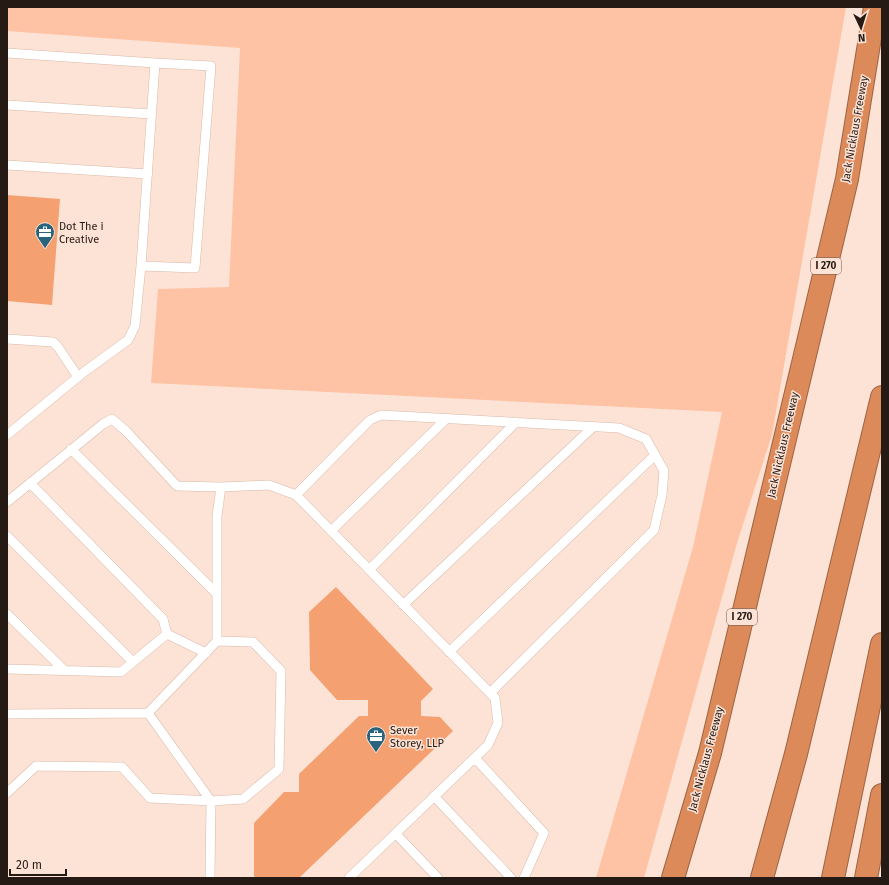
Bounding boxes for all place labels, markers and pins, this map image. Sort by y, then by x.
place label: Dot The i Creative [59,220,104,246]
office icon: Dot The i Creative [34,221,56,249]
place label: Sever Storey, LLP [390,724,445,750]
office icon: Sever Storey, LLP [365,725,387,753]

